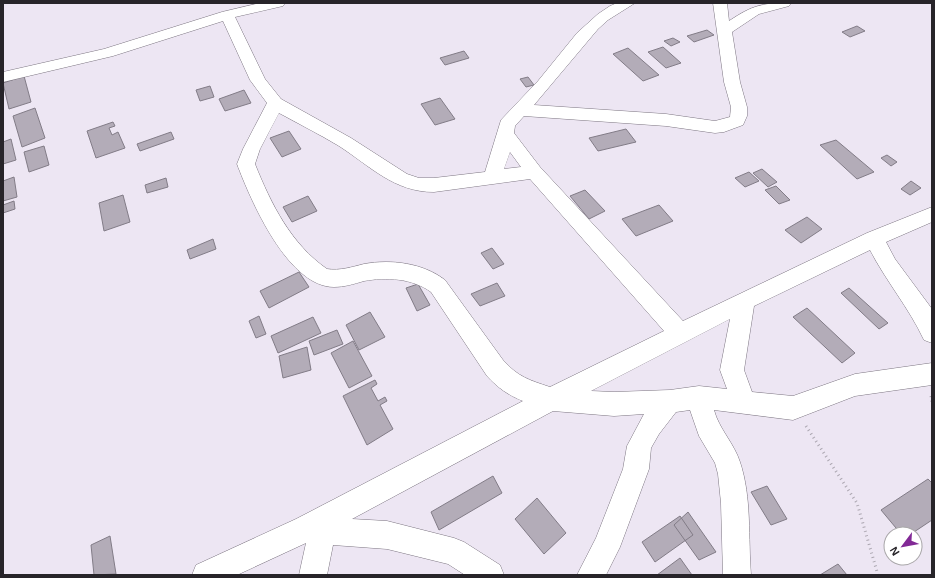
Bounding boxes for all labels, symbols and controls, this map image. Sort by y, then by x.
north arrow [883,526,923,566]
text: N [887,545,902,558]

